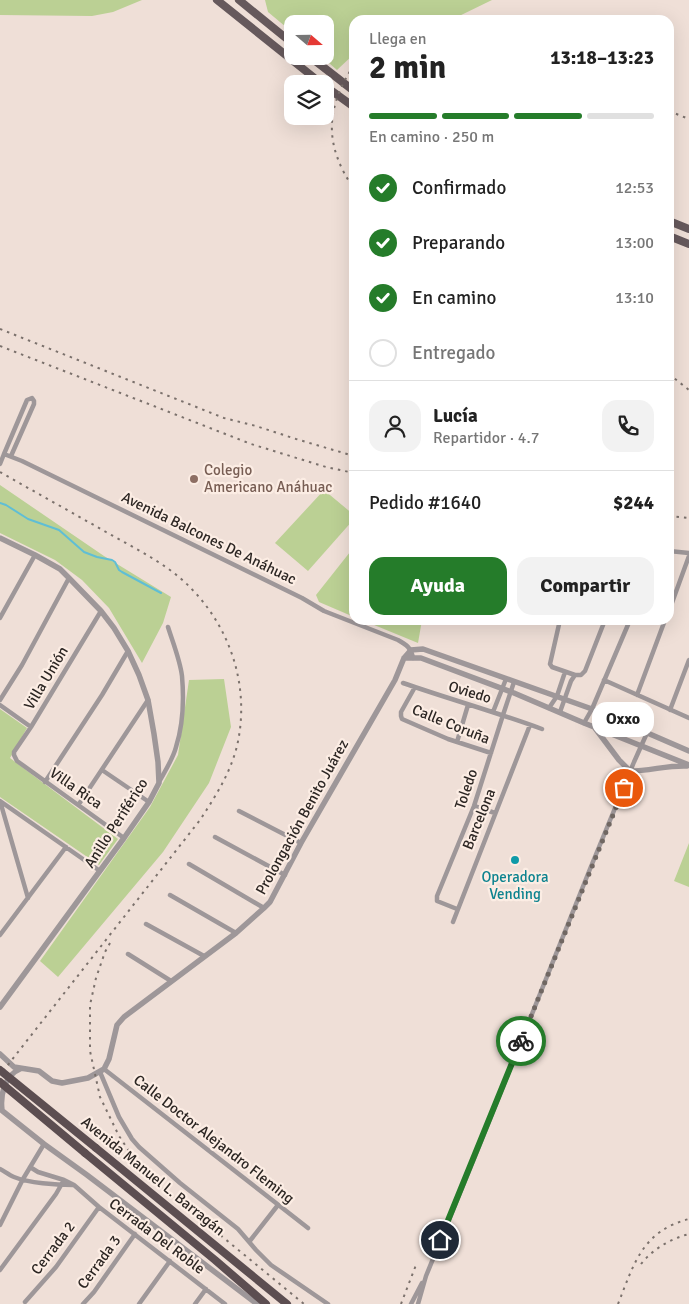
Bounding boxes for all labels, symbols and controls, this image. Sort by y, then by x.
north arrow [284,15,334,65]
map controls [284,15,334,125]
text: Llega en [369,29,427,49]
text: 13:18–13:23 [550,46,654,70]
text: 2 min [369,48,446,87]
button: layers [284,75,334,125]
text: En camino · 250 m [369,127,494,147]
icon: check [369,174,397,202]
text: Confirmado [412,176,506,200]
text: 12:53 [615,178,654,198]
icon: check [369,229,397,257]
text: Preparando [412,231,505,255]
text: 13:00 [615,233,654,253]
icon: check [369,284,397,312]
text: En camino [412,286,496,310]
text: 13:10 [615,288,654,308]
text: Entregado [412,341,495,365]
button: person [369,400,421,452]
button: phone [602,400,654,452]
text: Lucía [433,404,478,428]
text: Repartidor · 4.7 [433,428,539,448]
place label: Colegio Americano Anáhuac [204,461,332,496]
marker: Colegio Americano Anáhuac [188,473,200,485]
street label: Avenida Balcones De Anáhuac [119,488,299,588]
text: Pedido #1640 [369,491,481,515]
text: $244 [613,491,654,515]
button: Ayuda [369,557,507,615]
button: Compartir [517,557,654,615]
street label: Villa Unión [20,643,72,713]
street label: Oviedo [446,677,494,707]
street label: Calle Coruña [410,700,492,748]
callout: Oxxo [593,703,655,738]
text: Oxxo [606,709,640,729]
street label: Prolongación Benito Juárez [252,736,352,898]
street label: Villa Rica [46,763,106,813]
street label: Toledo [451,766,481,812]
pin [603,767,645,809]
icon: bag [610,774,638,802]
street label: Anillo Periférico [80,775,152,871]
street label: Barcelona [459,786,499,852]
marker: Operadora Vending [509,854,521,866]
place label: Operadora Vending [481,868,549,903]
courier [496,1016,546,1066]
icon: bike [507,1027,535,1055]
street label: Calle Doctor Alejandro Fleming [130,1071,298,1207]
street label: Avenida Manuel L. Barragán [78,1113,228,1239]
street label: Cerrada Del Roble [106,1194,208,1278]
street label: Cerrada 2 [27,1218,79,1278]
pin [419,1219,461,1261]
icon: home [426,1226,454,1254]
street label: Cerrada 3 [74,1232,124,1292]

